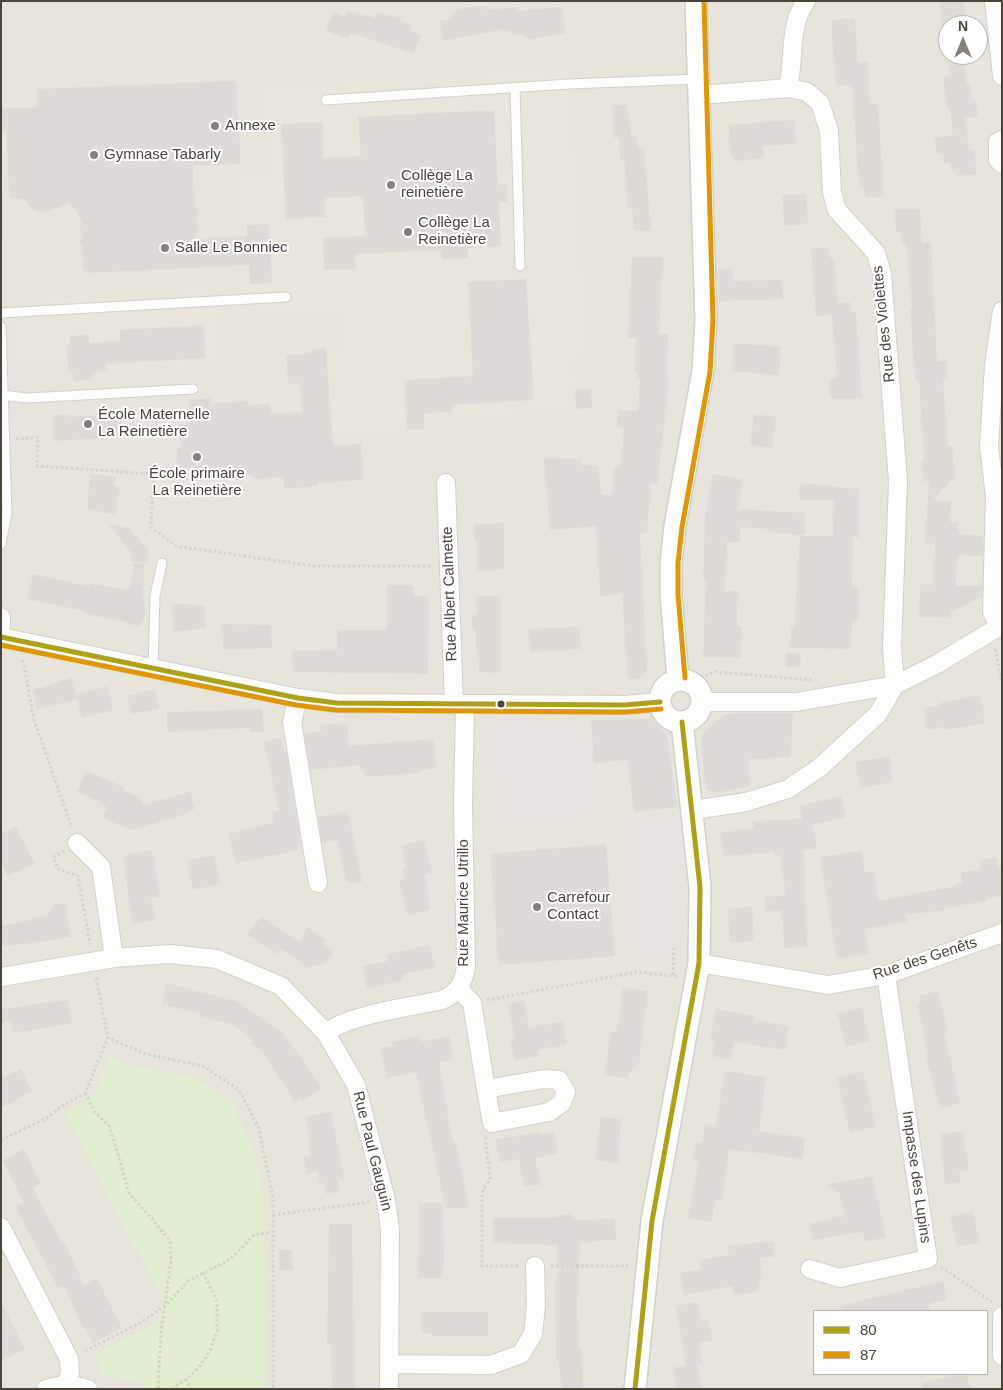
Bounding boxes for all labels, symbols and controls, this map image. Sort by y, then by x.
north arrow [938,15,988,65]
text: N [958,18,968,34]
place label: Annexe [225,117,276,135]
marker: Annexe [209,120,221,132]
place label: Gymnase Tabarly [104,146,221,164]
marker: Gymnase Tabarly [88,149,100,161]
place label: Collège La reinetière [401,167,473,202]
marker: Collège La reinetière [385,179,397,191]
place label: Collège La Reinetière [418,214,490,249]
marker: Collège La Reinetière [402,226,414,238]
place label: Salle Le Bonniec [175,239,288,257]
marker: Salle Le Bonniec [159,242,171,254]
street label: Rue des Violettes [869,265,899,383]
place label: École Maternelle La Reinetière [98,406,210,441]
marker: École Maternelle La Reinetière [82,418,94,430]
marker: École primaire La Reinetière [191,451,203,463]
place label: École primaire La Reinetière [149,465,245,500]
street label: Rue Albert Calmette [439,526,461,662]
unlabelled marker [496,699,506,709]
street label: Rue Maurice Utrillo [455,839,473,967]
place label: Carrefour Contact [547,889,610,924]
marker: Carrefour Contact [531,901,543,913]
street label: Rue des Genêts [871,934,979,984]
street label: Rue Paul Gauguin [348,1089,396,1213]
street label: Impasse des Lupins [898,1110,934,1244]
legend [813,1310,988,1375]
text: 80 [860,1321,877,1338]
text: 87 [860,1346,877,1363]

